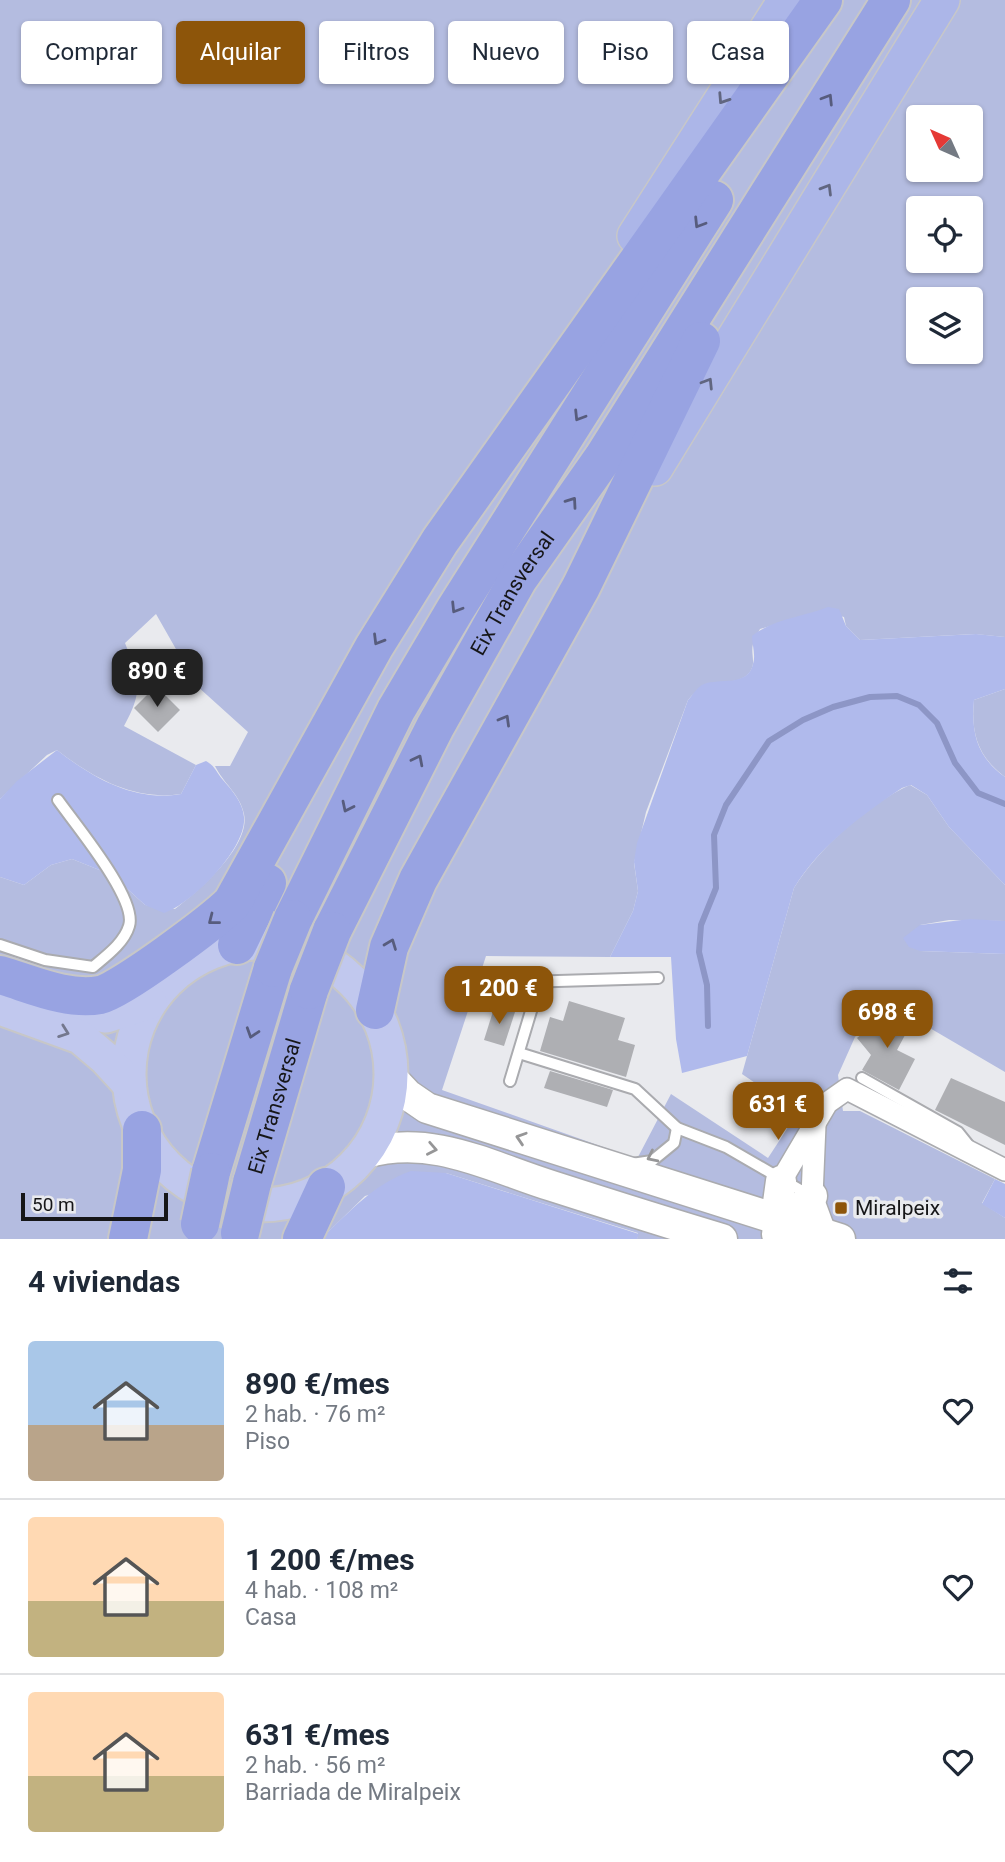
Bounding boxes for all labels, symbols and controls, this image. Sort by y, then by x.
chip: Comprar [21,21,162,84]
chip: Alquilar [176,21,305,84]
chip: Filtros [319,21,434,84]
chip: Nuevo [448,21,564,84]
chip: Piso [578,21,673,84]
chip: Casa [687,21,789,84]
one-way arrow [718,91,731,104]
one-way arrow [820,94,833,107]
north arrow [906,105,984,182]
map controls [906,105,983,364]
one-way arrow [818,184,831,197]
button: locate [906,196,983,273]
one-way arrow [694,216,707,229]
button: layers [906,287,983,364]
one-way arrow [699,378,712,391]
one-way arrow [574,409,587,422]
one-way arrow [564,497,576,510]
street label: Eix Transversal [466,527,559,659]
one-way arrow [452,601,465,614]
one-way arrow [373,633,386,646]
pin: 890 € [108,650,206,709]
text: 890 € [128,658,186,685]
one-way arrow [497,715,510,727]
one-way arrow [409,755,423,768]
one-way arrow [341,800,355,812]
one-way arrow [208,912,220,925]
one-way arrow [382,939,396,951]
pin: 1 200 € [434,967,564,1026]
text: 1 200 € [460,975,538,1002]
pin: 698 € [838,990,936,1050]
text: 698 € [858,999,916,1026]
one-way arrow [58,1023,70,1037]
one-way arrow [246,1026,260,1038]
street label: Eix Transversal [243,1036,306,1177]
pin: 631 € [729,1082,827,1142]
text: 631 € [749,1091,807,1118]
one-way arrow [516,1132,528,1147]
one-way arrow [426,1141,438,1156]
one-way arrow [646,1149,659,1163]
scale bar [21,1190,168,1222]
text: 50 m [32,1193,75,1216]
place label: Miralpeix [855,1196,940,1220]
marker: Miralpeix [833,1200,849,1216]
icon: filters [939,1262,977,1300]
text: 4 viviendas [28,1264,180,1299]
text: 890 €/mes [245,1366,390,1401]
icon: home [84,1369,168,1453]
icon: heart [939,1392,977,1430]
text: 2 hab. · 76 m² [245,1401,385,1428]
text: Piso [245,1428,290,1455]
text: 1 200 €/mes [245,1542,415,1577]
icon: home [84,1545,168,1629]
icon: heart [939,1568,977,1606]
text: 4 hab. · 108 m² [245,1577,398,1604]
text: Casa [245,1604,297,1631]
text: 631 €/mes [245,1717,390,1752]
icon: home [84,1720,168,1804]
icon: heart [939,1743,977,1781]
text: 2 hab. · 56 m² [245,1752,385,1779]
text: Barriada de Miralpeix [245,1779,461,1806]

